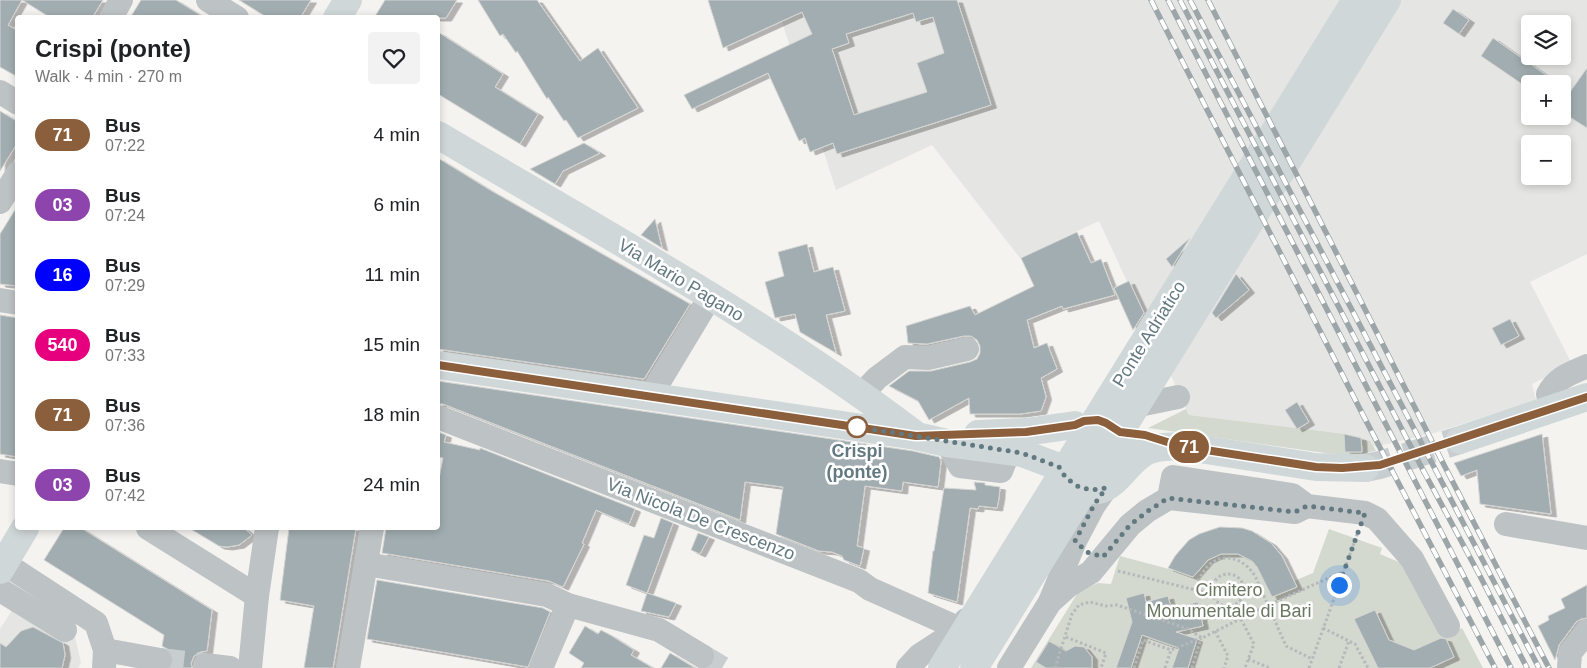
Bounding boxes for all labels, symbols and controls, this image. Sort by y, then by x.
map controls [1521,15,1571,185]
button: layers [1521,15,1571,65]
button: heart [368,32,420,84]
text: Crispi (ponte) [35,35,191,62]
text: Walk · 4 min · 270 m [35,68,182,85]
button: + [1521,75,1571,125]
text: Bus [105,115,141,136]
text: 4 min [374,124,420,145]
text: 71 [52,125,73,145]
button: − [1521,135,1571,185]
text: 07:22 [105,137,145,154]
text: Bus [105,185,141,206]
text: 6 min [374,194,420,215]
text: 03 [52,195,73,215]
text: 07:24 [105,207,145,224]
street label: Via Mario Pagano [615,235,747,325]
text: Bus [105,255,141,276]
text: 11 min [364,264,420,285]
text: 16 [52,265,73,285]
text: 07:29 [105,277,145,294]
street label: Ponte Adriatico [1108,277,1190,391]
text: Bus [105,325,141,346]
text: 15 min [363,334,420,355]
text: 540 [47,335,78,355]
text: 07:33 [105,347,145,364]
text: Bus [105,395,141,416]
text: 18 min [363,404,420,425]
text: 71 [52,405,73,425]
marker: Crispi (ponte) [846,416,868,438]
text: 07:36 [105,417,145,434]
line badge: 71 [1166,431,1212,463]
text: 71 [1179,437,1199,457]
place label: Crispi (ponte) [827,441,887,482]
text: Bus [105,465,141,486]
text: 24 min [363,474,420,495]
street label: Via Nicola De Crescenzo [604,474,798,564]
text: 03 [52,475,73,495]
text: 07:42 [105,487,145,504]
your location [1327,573,1352,598]
park label: Cimitero Monumentale di Bari [1146,580,1312,621]

